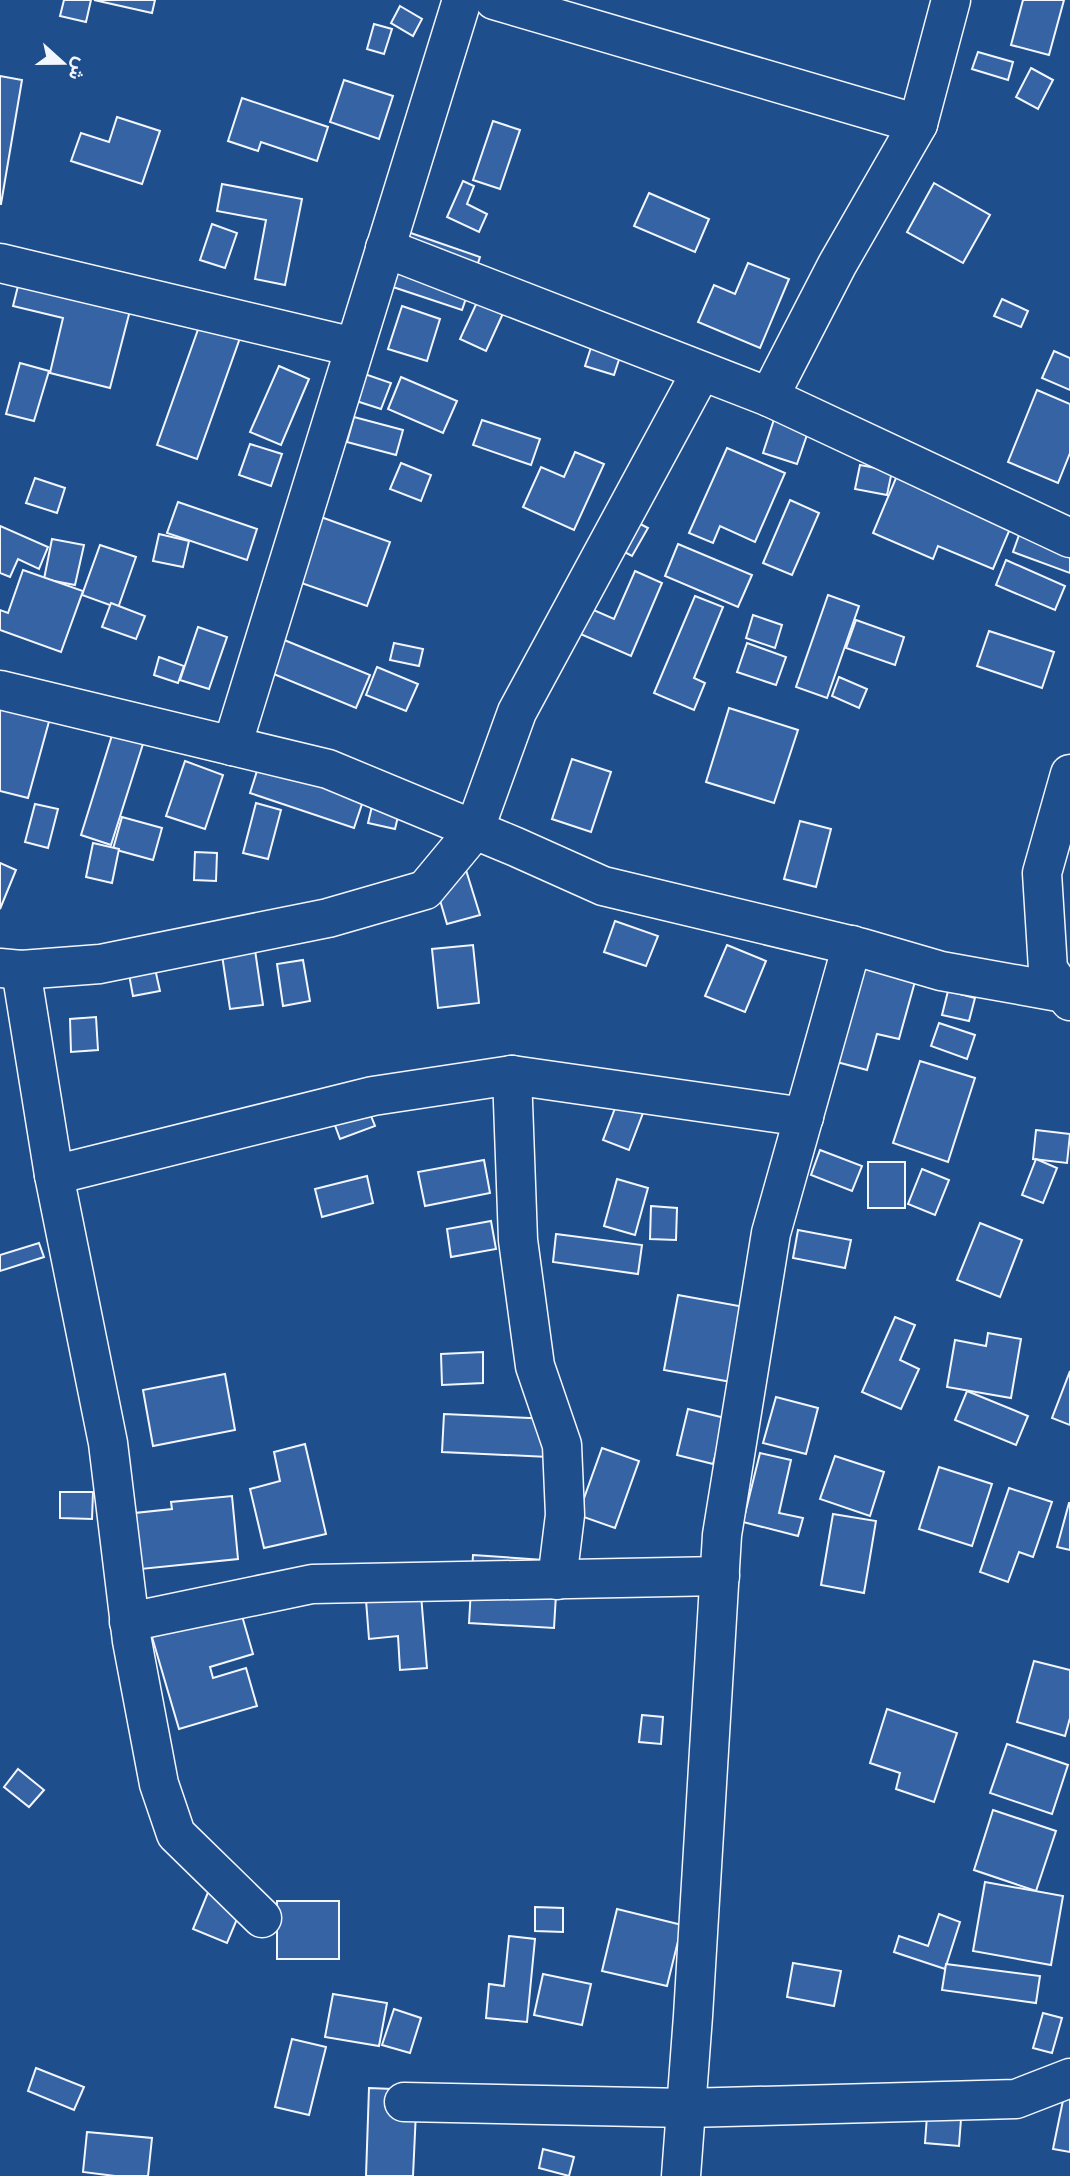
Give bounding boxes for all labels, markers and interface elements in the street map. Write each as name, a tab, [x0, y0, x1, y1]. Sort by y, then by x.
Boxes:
north arrow	[28, 28, 98, 98]
text: ش	[63, 54, 95, 85]

